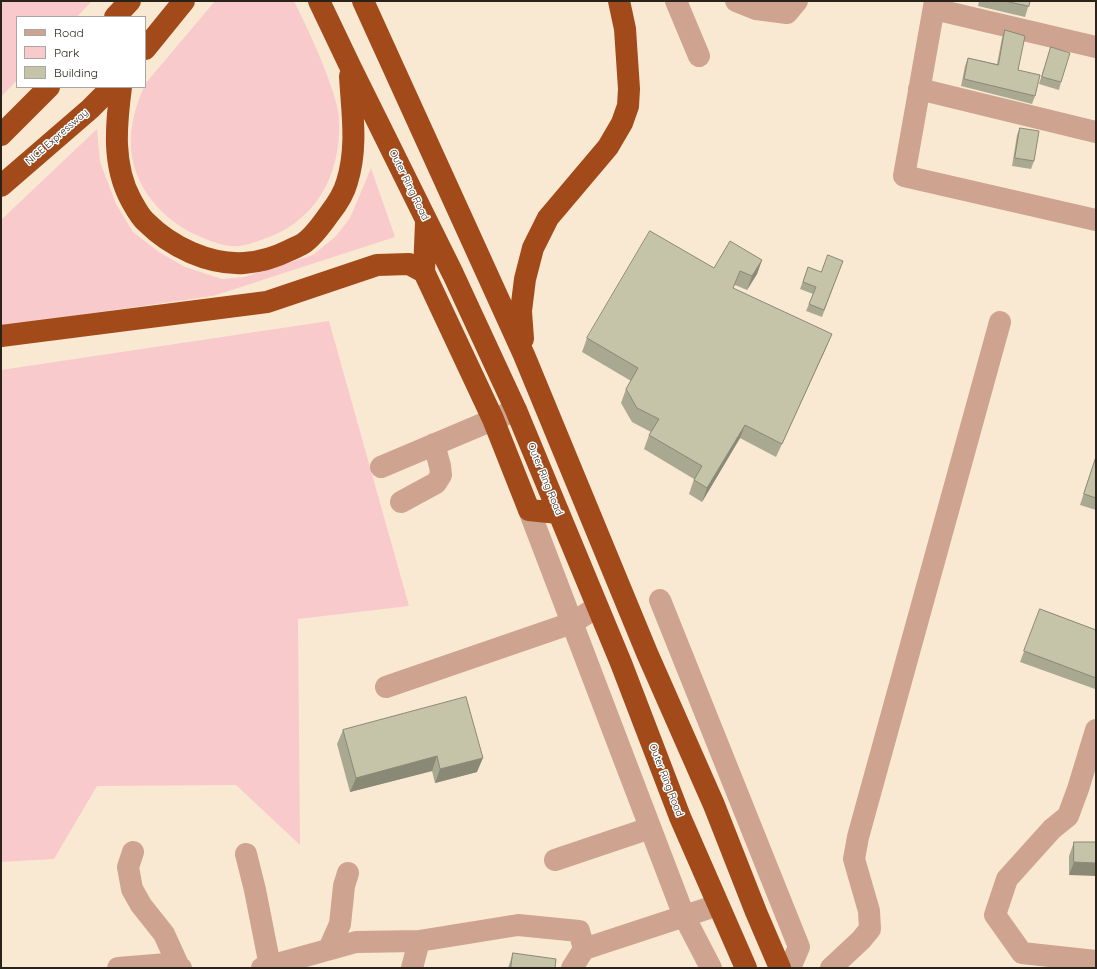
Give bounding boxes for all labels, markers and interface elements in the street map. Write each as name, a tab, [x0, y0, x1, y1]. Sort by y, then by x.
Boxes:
legend	[16, 16, 146, 88]
text: Road	[54, 25, 84, 40]
text: Park	[54, 45, 79, 60]
text: Building	[54, 65, 98, 80]
street label: NICE Expressway	[23, 106, 91, 168]
street label: Outer Ring Road	[387, 148, 431, 222]
street label: Outer Ring Road	[525, 441, 565, 517]
street label: Outer Ring Road	[647, 742, 685, 818]

